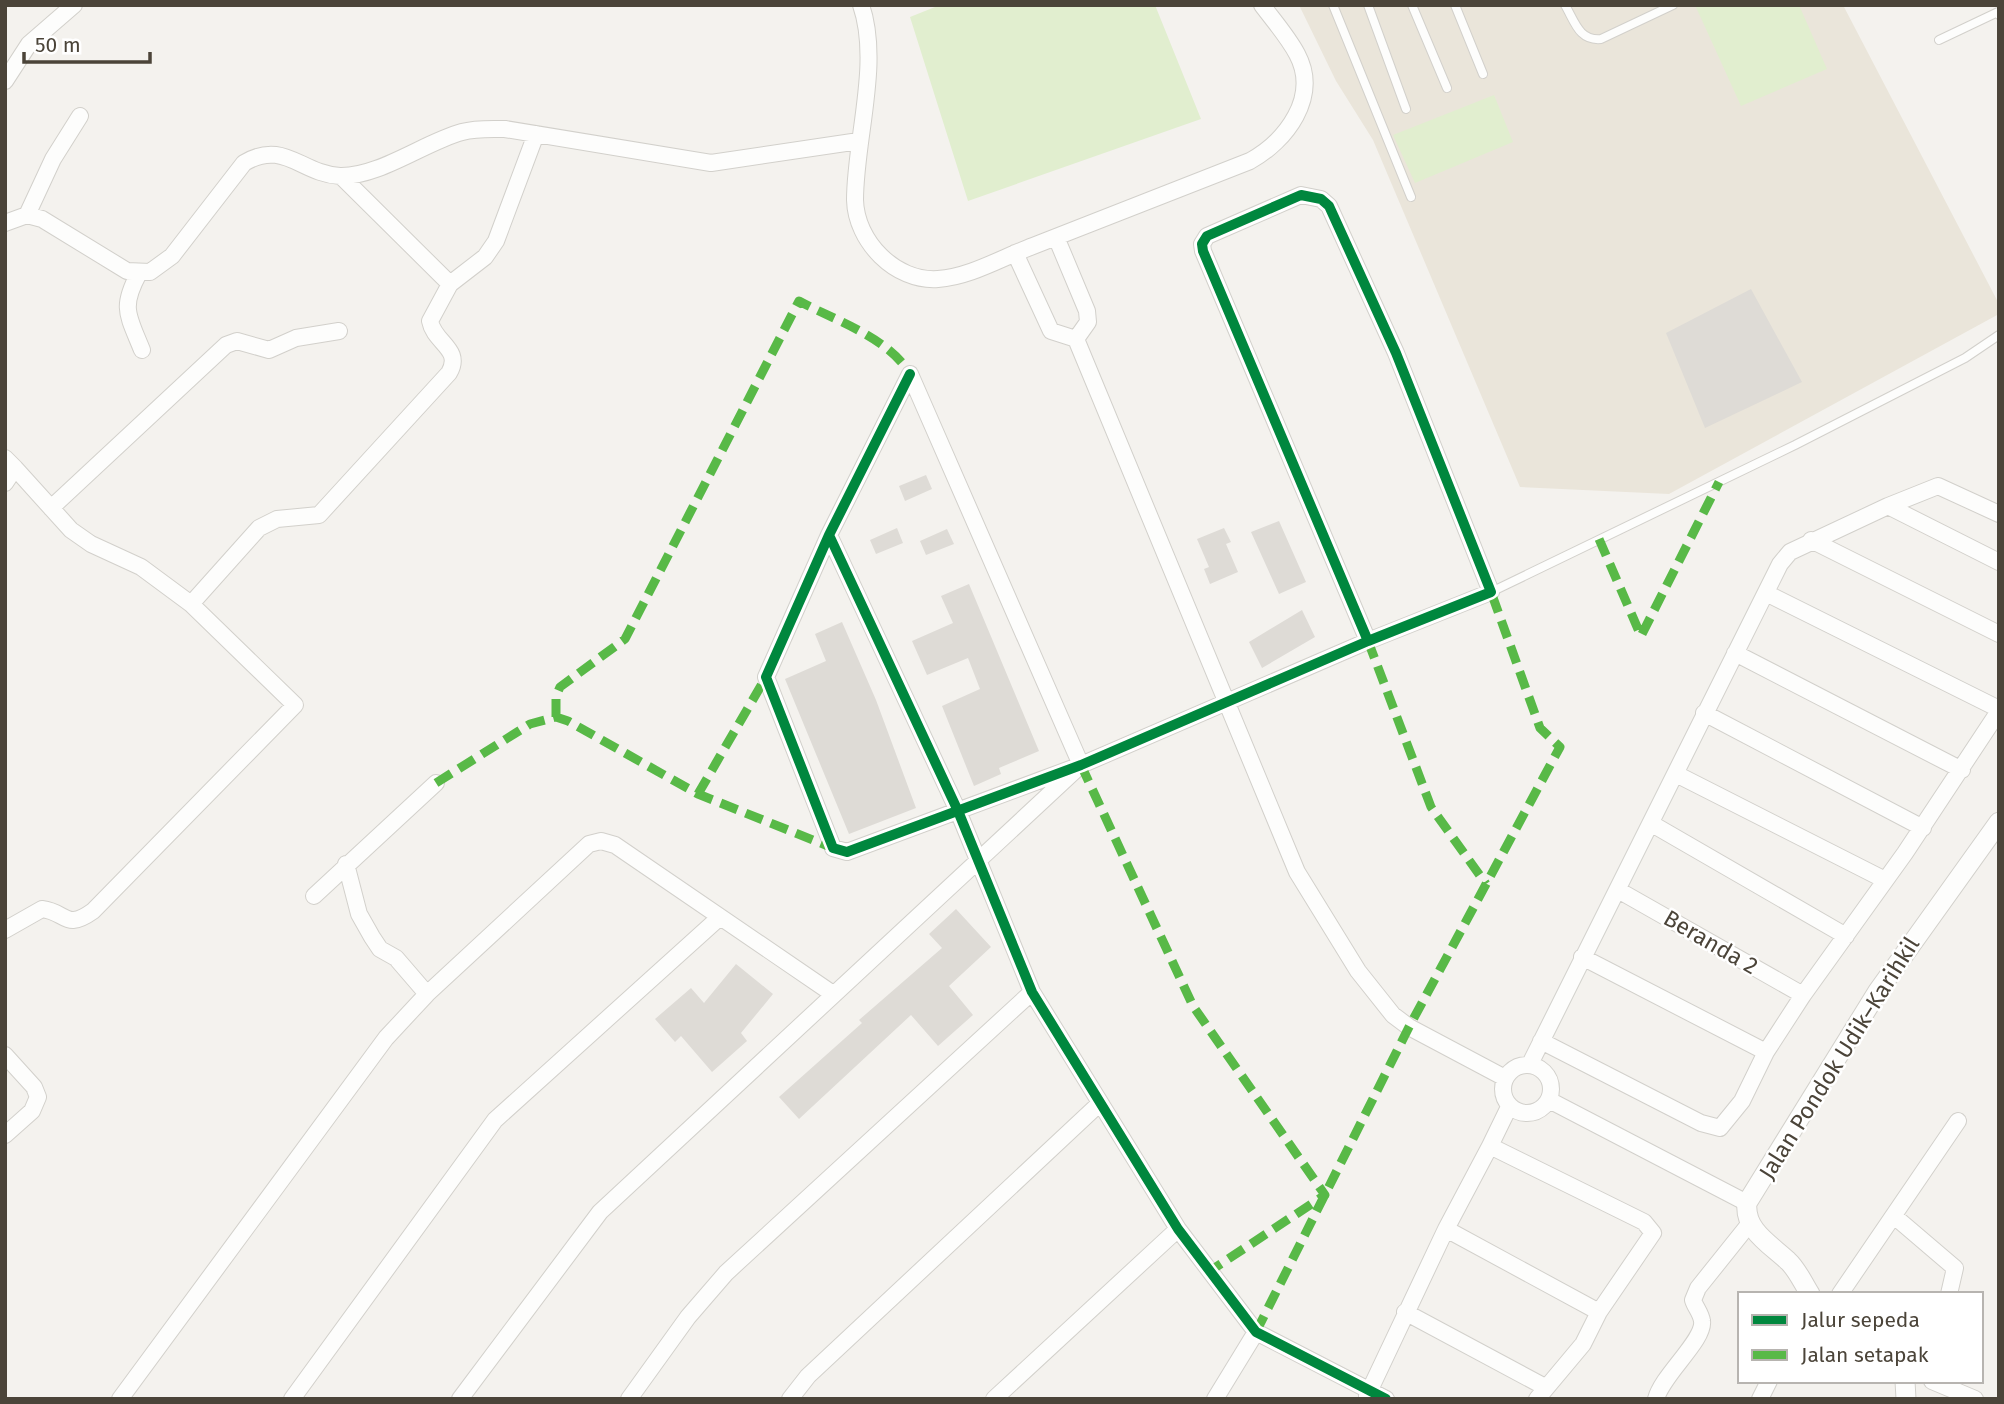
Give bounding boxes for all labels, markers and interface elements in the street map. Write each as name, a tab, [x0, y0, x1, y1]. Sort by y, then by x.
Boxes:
scale bar	[24, 21, 150, 65]
text: 50 m	[35, 32, 81, 58]
street label: Beranda 2	[1659, 904, 1763, 980]
street label: Jalan Pondok Udik–Karihkil	[1753, 931, 1925, 1184]
legend	[1738, 1292, 1983, 1383]
text: Jalur sepeda	[1801, 1307, 1920, 1333]
text: Jalan setapak	[1801, 1342, 1929, 1368]

